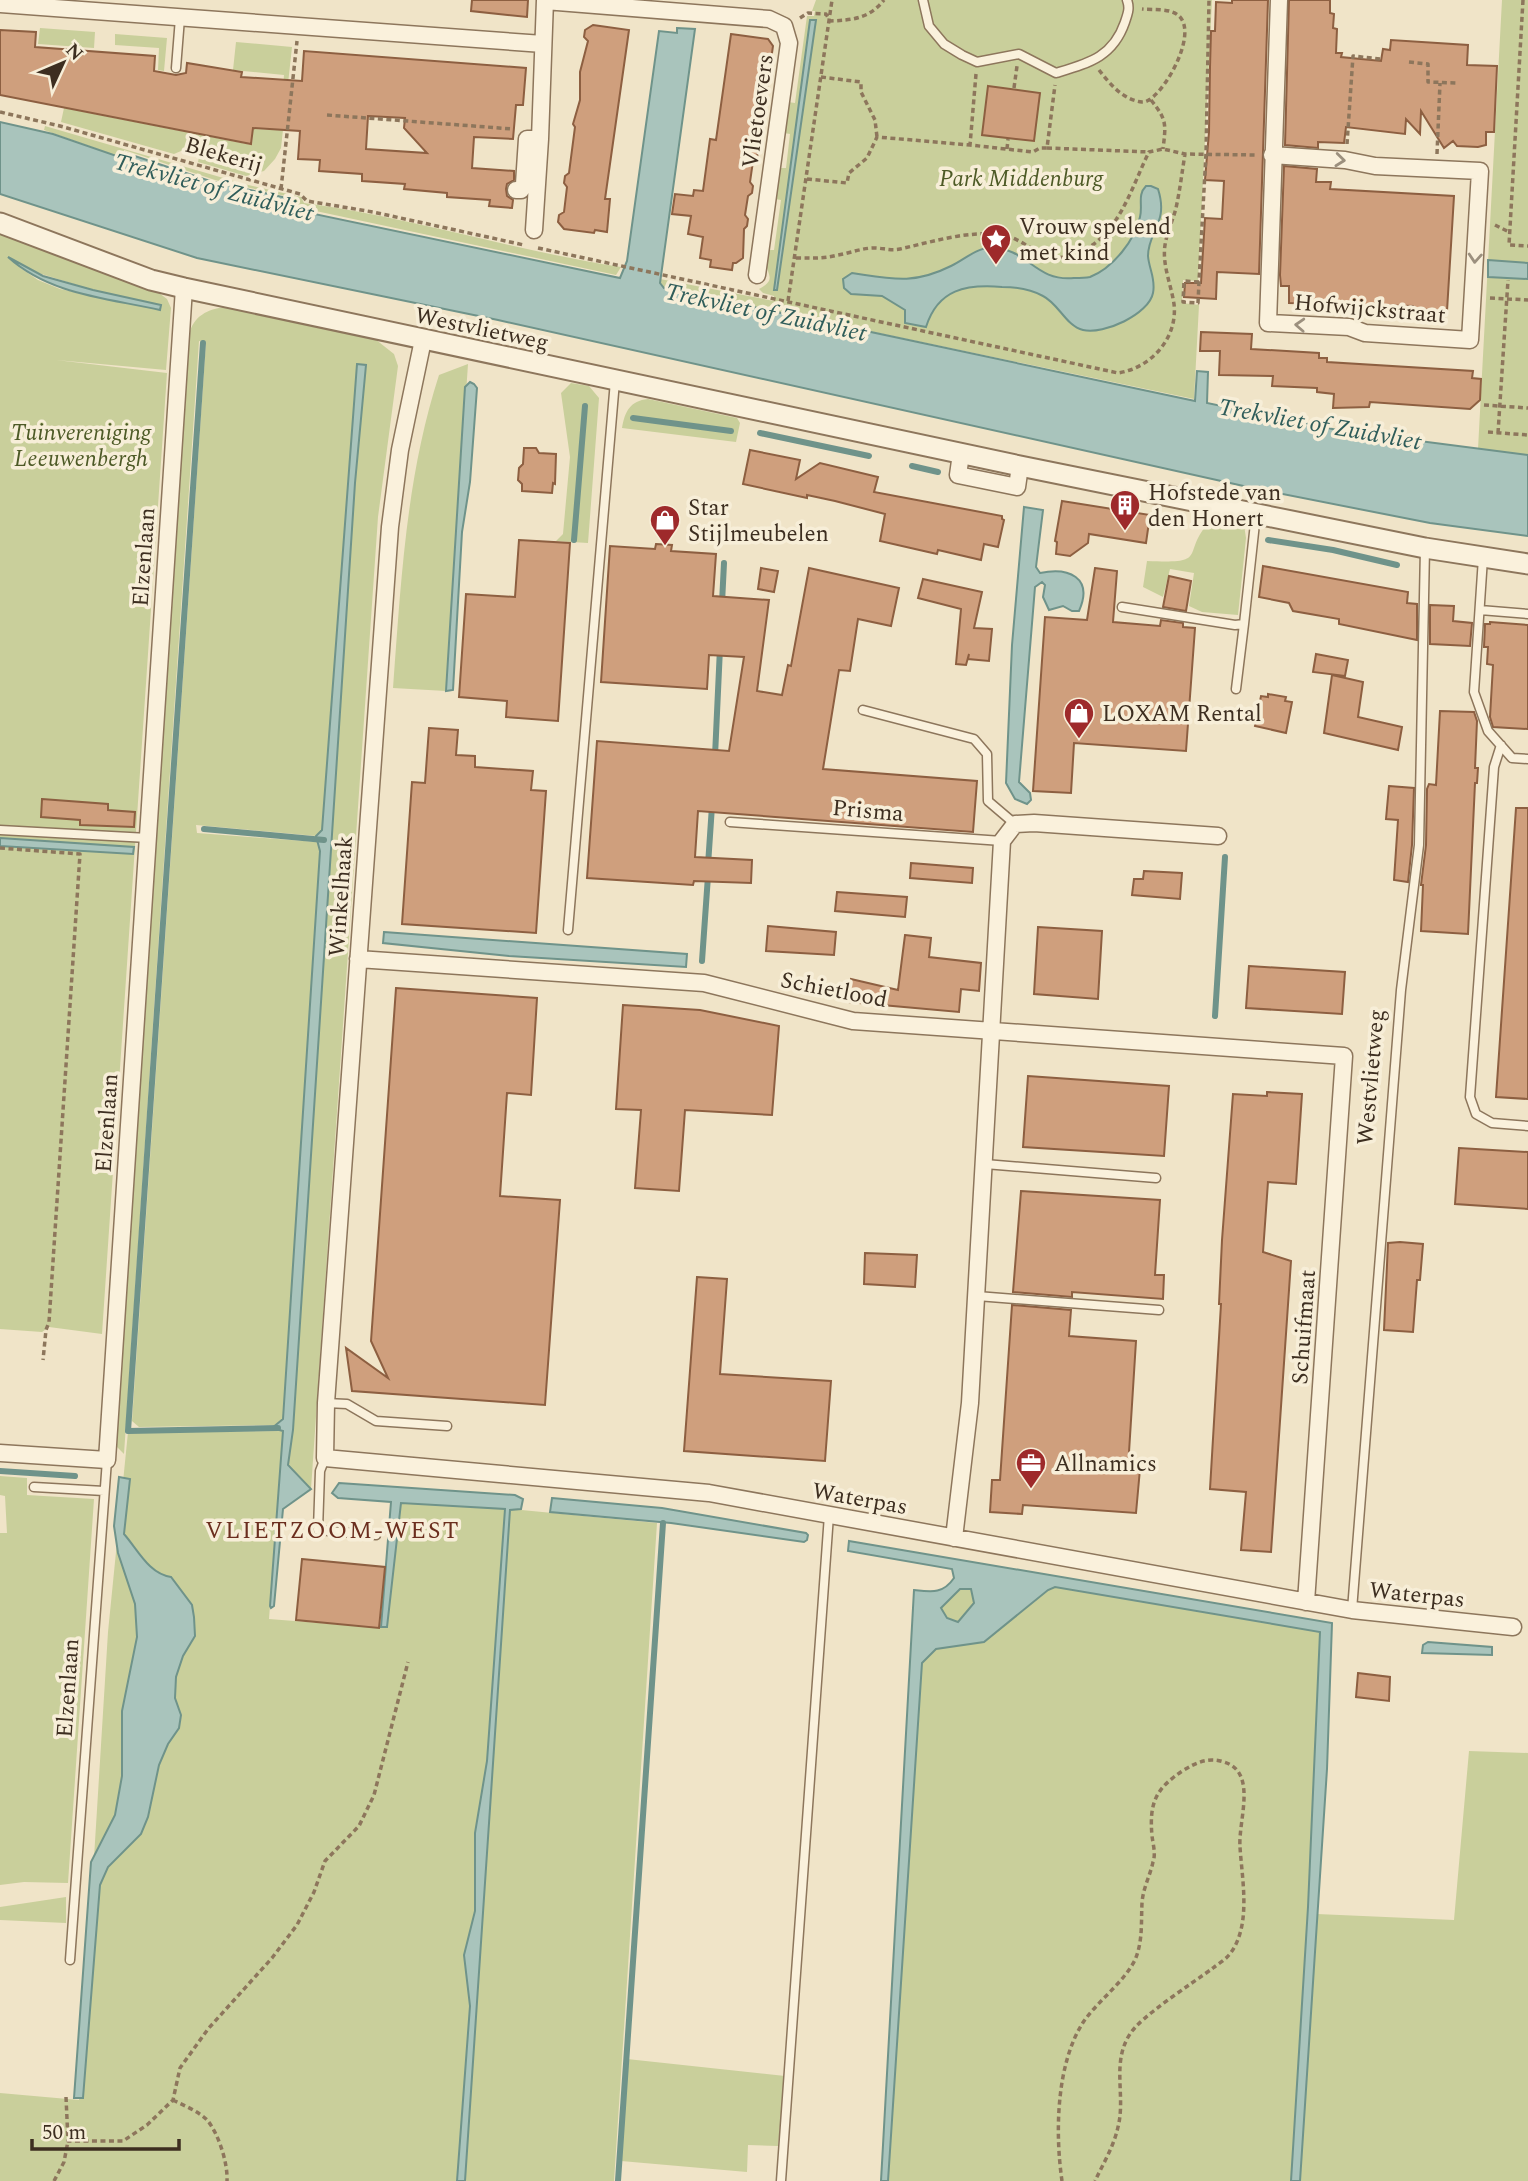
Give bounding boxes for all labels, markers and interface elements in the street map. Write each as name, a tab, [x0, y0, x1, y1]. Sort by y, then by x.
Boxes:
north arrow	[28, 28, 98, 98]
text: N	[58, 37, 90, 68]
street label: Vlietoevers	[733, 52, 784, 171]
street label: Blekerij	[180, 128, 267, 183]
water label: Trekvliet of Zuidvliet	[110, 144, 318, 232]
one-way arrow	[1335, 152, 1346, 167]
park label: Park Middenburg	[939, 162, 1104, 197]
place label: Vrouw spelend met kind	[1019, 210, 1171, 271]
place icon: Vrouw spelend met kind	[979, 222, 1013, 266]
one-way arrow	[1468, 253, 1483, 264]
water label: Trekvliet of Zuidvliet	[662, 274, 870, 352]
street label: Hofwijckstraat	[1293, 285, 1447, 334]
street label: Westvlietweg	[411, 298, 552, 361]
one-way arrow	[1294, 317, 1305, 332]
water label: Trekvliet of Zuidvliet	[1216, 389, 1424, 461]
park label: Tuinvereniging Leeuwenbergh	[11, 416, 152, 477]
place label: Hofstede van den Honert	[1148, 476, 1281, 537]
building icon: Hofstede van den Honert	[1108, 488, 1142, 532]
place label: Star Stijlmeubelen	[688, 491, 829, 552]
shop icon: Star Stijlmeubelen	[648, 503, 682, 547]
street label: Elzenlaan	[124, 506, 165, 608]
shop icon: LOXAM Rental	[1062, 696, 1096, 740]
place label: LOXAM Rental	[1102, 697, 1262, 732]
street label: Prisma	[831, 791, 905, 832]
street label: Winkelhaak	[320, 834, 363, 958]
street label: Schietlood	[777, 963, 890, 1018]
street label: Westvlietweg	[1348, 1008, 1395, 1147]
street label: Elzenlaan	[87, 1072, 128, 1174]
street label: Schuifmaat	[1283, 1268, 1326, 1386]
office icon: Allnamics	[1014, 1446, 1048, 1490]
place label: Allnamics	[1054, 1447, 1157, 1482]
street label: Waterpas	[809, 1474, 910, 1525]
district label: VLIETZOOM-WEST	[205, 1513, 461, 1549]
street label: Waterpas	[1367, 1573, 1466, 1618]
street label: Elzenlaan	[48, 1637, 89, 1739]
scale bar	[32, 2108, 178, 2152]
text: 50 m	[42, 2117, 86, 2149]

